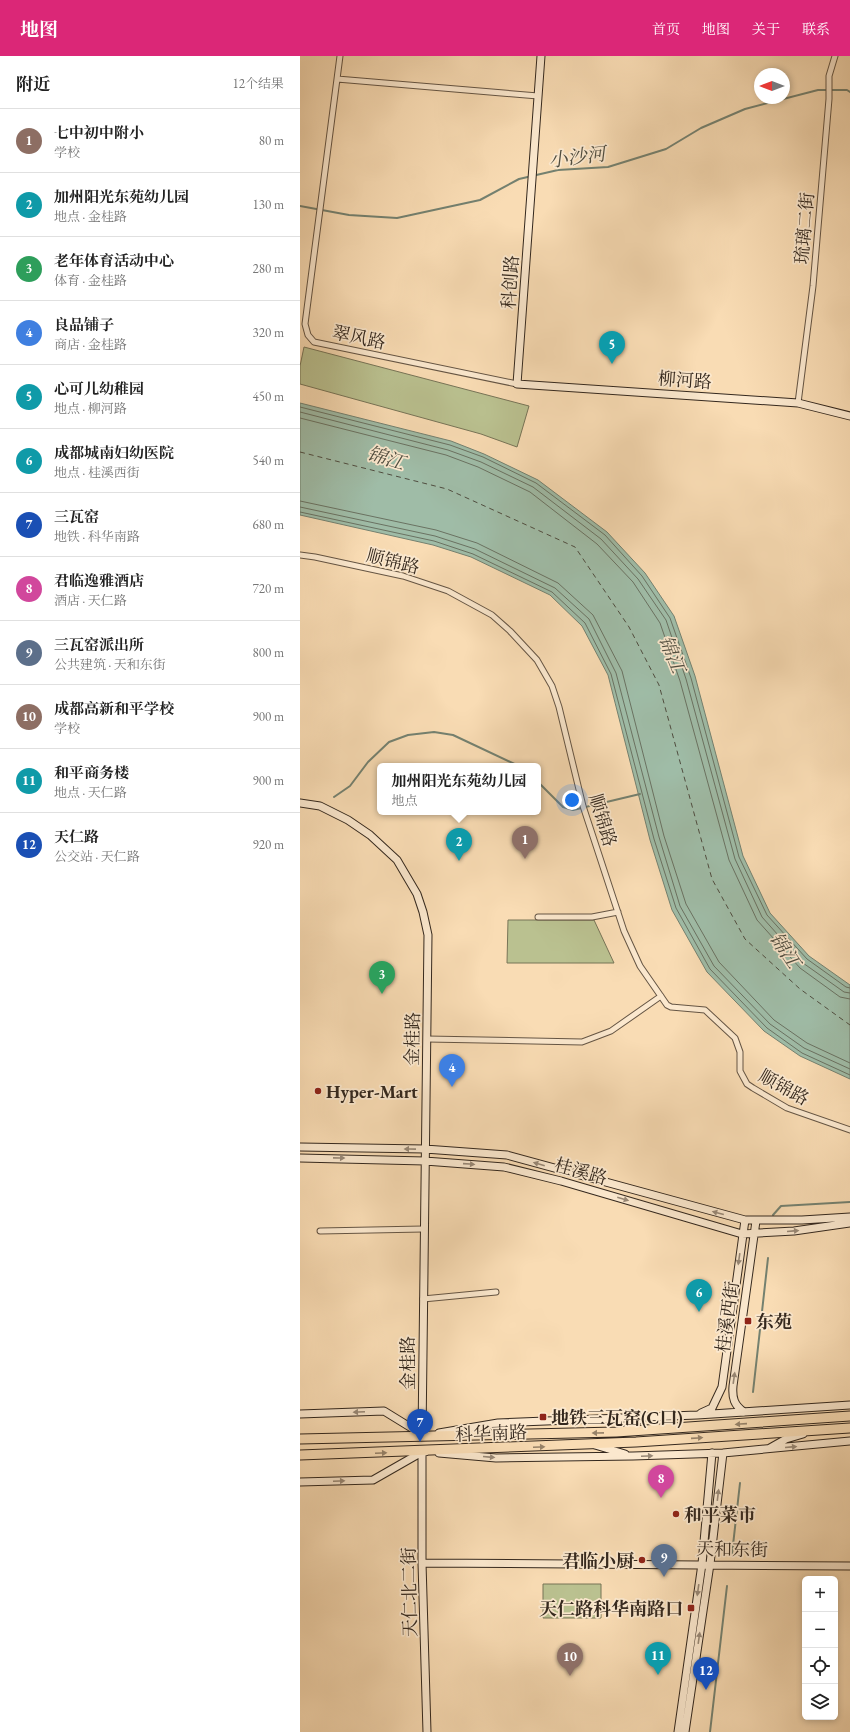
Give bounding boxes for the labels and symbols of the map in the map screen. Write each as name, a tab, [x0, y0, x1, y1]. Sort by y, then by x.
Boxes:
north arrow	[754, 68, 790, 104]
water label: 小沙河	[547, 141, 610, 173]
street label: 琉璃二街	[789, 191, 819, 265]
street label: 科创路	[497, 254, 523, 310]
street label: 翠风路	[330, 320, 388, 354]
pin: 5	[599, 331, 625, 364]
street label: 柳河路	[657, 367, 713, 393]
water label: 锦江	[364, 440, 411, 476]
street label: 顺锦路	[364, 543, 422, 579]
water label: 锦江	[653, 632, 692, 679]
your location	[562, 790, 582, 810]
street label: 顺锦路	[584, 791, 622, 849]
pin: 1	[512, 826, 538, 859]
pin: 2	[446, 828, 472, 861]
water label: 锦江	[764, 927, 808, 975]
pin: 3	[369, 961, 395, 994]
street label: 金桂路	[400, 1012, 424, 1066]
pin: 4	[439, 1054, 465, 1087]
street label: 顺锦路	[755, 1064, 813, 1110]
place label: Hyper-Mart	[326, 1080, 418, 1103]
marker: Hyper-Mart	[313, 1086, 323, 1096]
one-way arrow	[403, 1146, 416, 1152]
street label: 桂溪路	[552, 1153, 610, 1189]
one-way arrow	[333, 1155, 346, 1161]
one-way arrow	[463, 1161, 475, 1168]
one-way arrow	[532, 1161, 544, 1167]
one-way arrow	[616, 1196, 629, 1202]
one-way arrow	[712, 1210, 724, 1216]
one-way arrow	[787, 1227, 799, 1234]
one-way arrow	[736, 1253, 742, 1265]
pin: 6	[686, 1279, 712, 1312]
street label: 桂溪西街	[711, 1280, 743, 1354]
place label: 东苑	[756, 1310, 792, 1333]
marker: 东苑	[743, 1316, 753, 1326]
street label: 金桂路	[396, 1336, 419, 1390]
one-way arrow	[731, 1372, 737, 1384]
place label: 地铁三瓦窑(C口)	[551, 1406, 683, 1429]
one-way arrow	[352, 1409, 365, 1415]
pin: 7	[407, 1409, 433, 1442]
marker: 地铁三瓦窑(C口)	[538, 1412, 548, 1422]
street label: 科华南路	[455, 1420, 527, 1446]
one-way arrow	[735, 1420, 747, 1427]
one-way arrow	[592, 1429, 604, 1436]
one-way arrow	[691, 1435, 703, 1442]
one-way arrow	[533, 1443, 545, 1450]
one-way arrow	[785, 1444, 797, 1451]
one-way arrow	[375, 1450, 388, 1456]
one-way arrow	[641, 1453, 654, 1459]
one-way arrow	[483, 1454, 495, 1461]
pin: 8	[648, 1465, 674, 1498]
one-way arrow	[333, 1478, 346, 1484]
one-way arrow	[714, 1489, 721, 1501]
place label: 和平菜市	[684, 1503, 756, 1526]
marker: 和平菜市	[671, 1509, 681, 1519]
street label: 天和东街	[696, 1537, 768, 1561]
pin: 9	[651, 1544, 677, 1577]
street label: 天仁北二街	[397, 1547, 421, 1637]
place label: 君临小厨	[562, 1549, 635, 1572]
marker: 君临小厨	[637, 1555, 647, 1565]
one-way arrow	[695, 1584, 701, 1596]
place label: 天仁路科华南路口	[539, 1597, 683, 1620]
marker: 天仁路科华南路口	[686, 1603, 696, 1613]
one-way arrow	[696, 1632, 702, 1644]
pin: 11	[645, 1642, 671, 1675]
pin: 10	[557, 1643, 583, 1676]
pin: 12	[693, 1657, 719, 1690]

